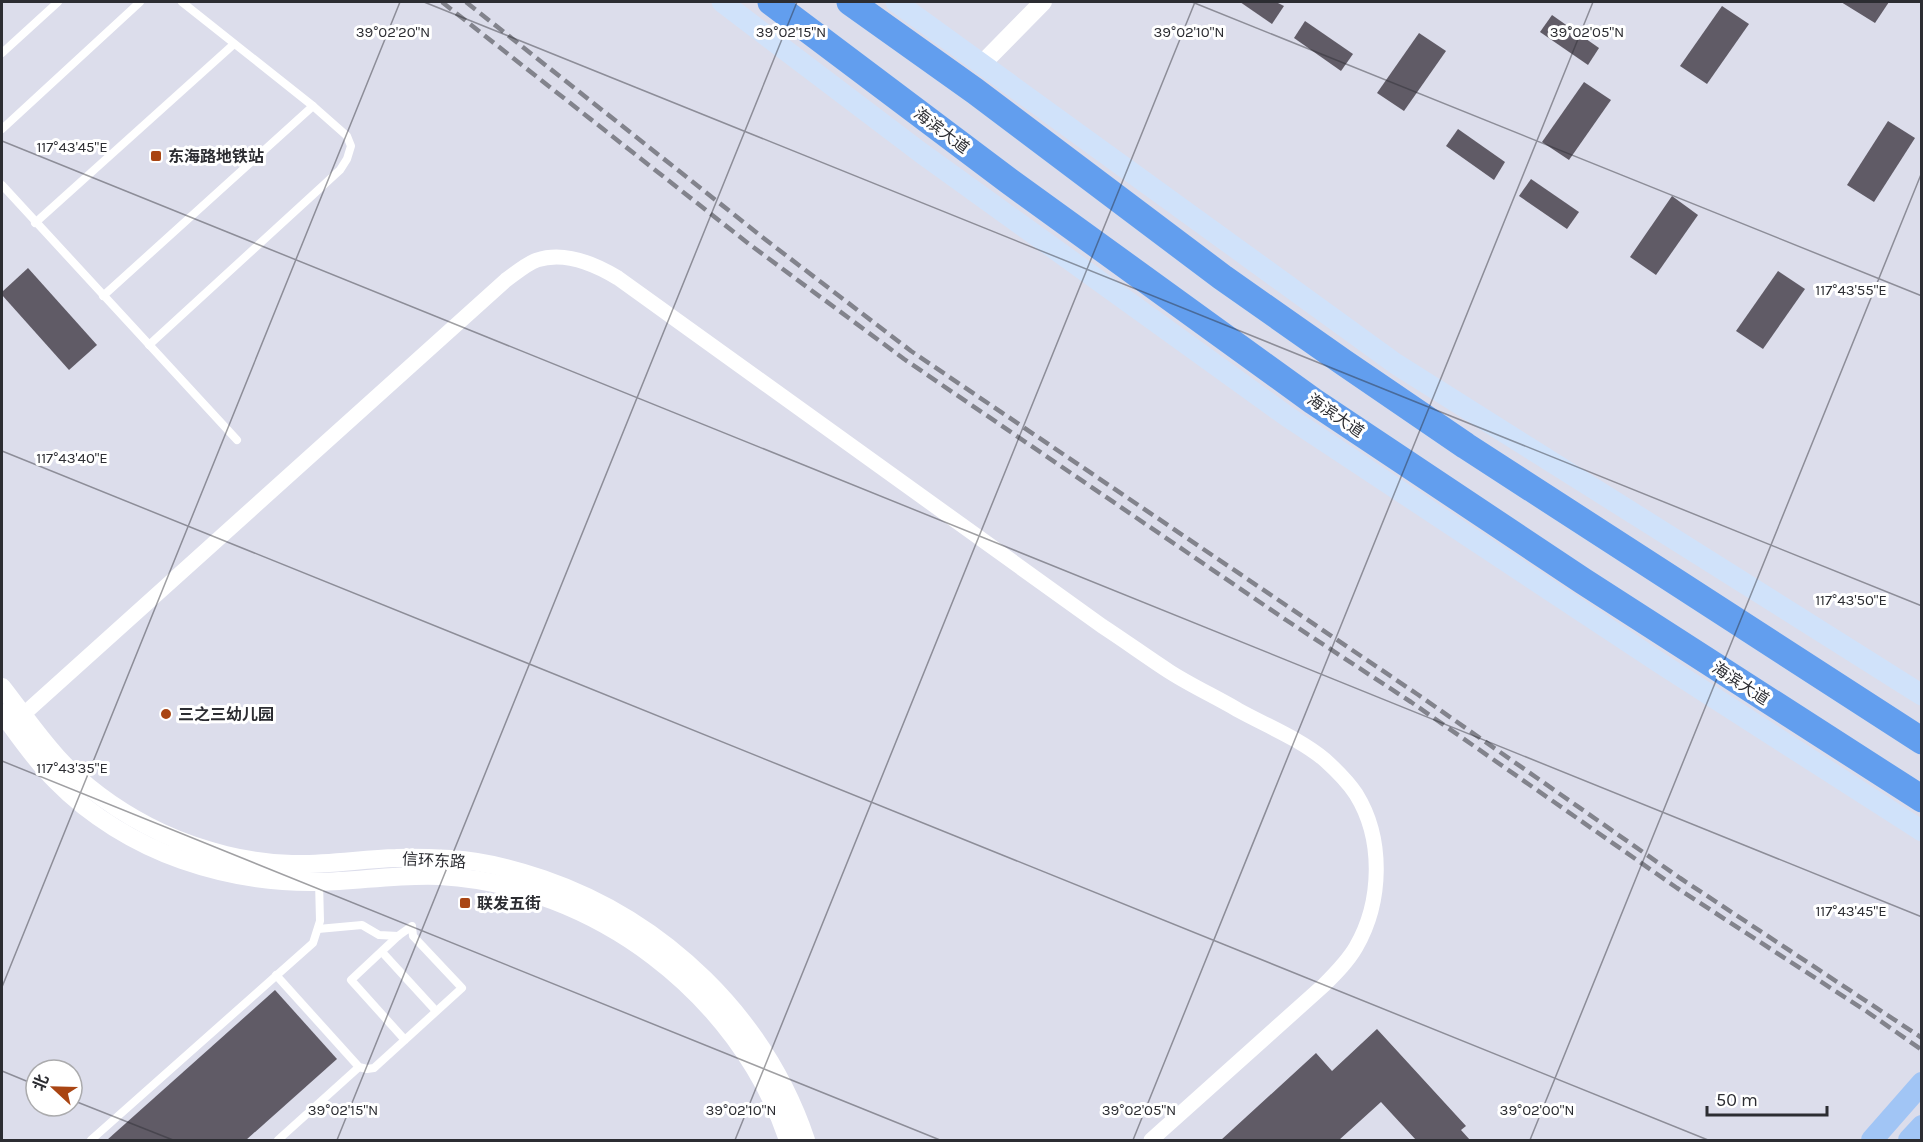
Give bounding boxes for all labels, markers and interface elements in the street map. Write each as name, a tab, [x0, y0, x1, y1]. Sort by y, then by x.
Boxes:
text: 39°02'20"N	[356, 23, 430, 41]
text: 39°02'15"N	[756, 23, 826, 41]
text: 39°02'10"N	[1154, 23, 1224, 41]
text: 39°02'05"N	[1550, 23, 1624, 41]
street label: 海滨大道	[910, 104, 973, 157]
text: 117°43'45"E	[36, 138, 108, 156]
place label: 东海路地铁站	[168, 147, 264, 166]
marker: 东海路地铁站	[149, 149, 163, 163]
text: 117°43'55"E	[1815, 281, 1887, 299]
street label: 海滨大道	[1304, 390, 1368, 441]
text: 117°43'40"E	[36, 449, 108, 467]
text: 117°43'50"E	[1815, 591, 1887, 609]
street label: 海滨大道	[1709, 658, 1773, 709]
place label: 三之三幼儿园	[178, 705, 274, 724]
marker: 三之三幼儿园	[159, 707, 173, 721]
text: 117°43'35"E	[36, 759, 108, 777]
street label: 信环东路	[402, 849, 466, 872]
place label: 联发五街	[477, 894, 541, 913]
marker: 联发五街	[458, 896, 472, 910]
text: 117°43'45"E	[1815, 902, 1887, 920]
north arrow	[24, 1058, 84, 1118]
text: 北	[29, 1072, 52, 1094]
scale bar	[1707, 1079, 1827, 1117]
text: 50 m	[1716, 1089, 1758, 1111]
text: 39°02'15"N	[308, 1101, 378, 1119]
text: 39°02'10"N	[706, 1101, 776, 1119]
text: 39°02'05"N	[1102, 1101, 1176, 1119]
text: 39°02'00"N	[1500, 1101, 1574, 1119]

